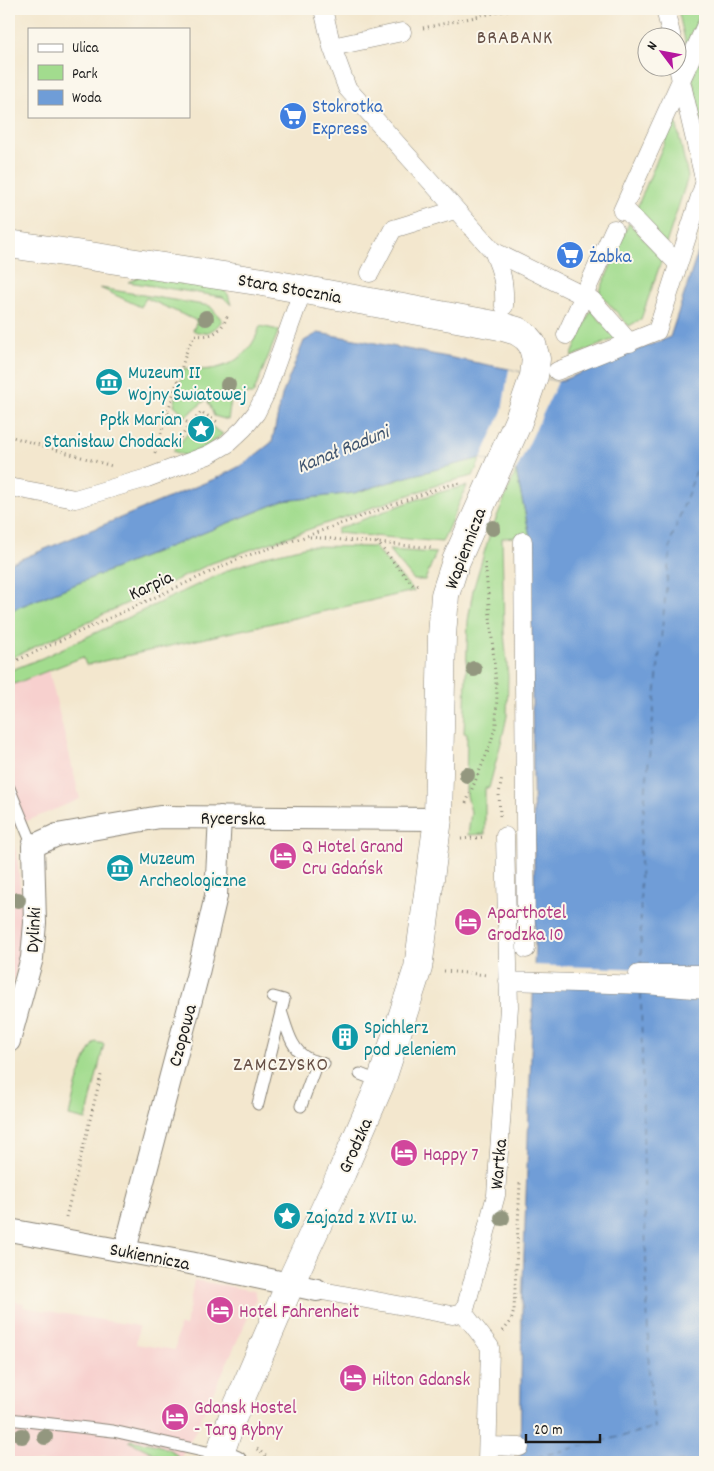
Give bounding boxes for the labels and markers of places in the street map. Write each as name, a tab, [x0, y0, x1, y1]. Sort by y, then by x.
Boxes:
place label: Stokrotka Express	[312, 95, 384, 144]
supermarket icon: Stokrotka Express	[278, 101, 308, 131]
supermarket icon: Żabka	[555, 240, 585, 270]
place label: Żabka	[589, 245, 632, 272]
place label: Muzeum II Wojny Światowej	[128, 361, 247, 410]
museum icon: Muzeum II Wojny Światowej	[94, 367, 124, 397]
place label: Ppłk Marian Stanisław Chodacki	[44, 408, 183, 457]
place icon: Ppłk Marian Stanisław Chodacki	[186, 414, 216, 444]
place label: Q Hotel Grand Cru Gdańsk	[302, 835, 403, 884]
hotel icon: Q Hotel Grand Cru Gdańsk	[268, 841, 298, 871]
place label: Muzeum Archeologiczne	[139, 847, 246, 896]
museum icon: Muzeum Archeologiczne	[105, 853, 135, 883]
place label: Aparthotel Grodzka 10	[487, 901, 567, 950]
hotel icon: Aparthotel Grodzka 10	[453, 907, 483, 937]
place label: Spichlerz pod Jeleniem	[364, 1016, 456, 1065]
building icon: Spichlerz pod Jeleniem	[330, 1022, 360, 1052]
hotel icon: Happy 7	[389, 1138, 419, 1168]
place label: Happy 7	[423, 1143, 478, 1170]
place icon: Zajazd z XVII w.	[272, 1201, 302, 1231]
place label: Zajazd z XVII w.	[306, 1206, 417, 1233]
hotel icon: Hotel Fahrenheit	[205, 1295, 235, 1325]
place label: Hotel Fahrenheit	[239, 1300, 359, 1327]
hotel icon: Hilton Gdansk	[338, 1363, 368, 1393]
place label: Hilton Gdansk	[372, 1368, 471, 1395]
place label: Gdansk Hostel - Targ Rybny	[194, 1396, 297, 1445]
hotel icon: Gdansk Hostel - Targ Rybny	[160, 1402, 190, 1432]

